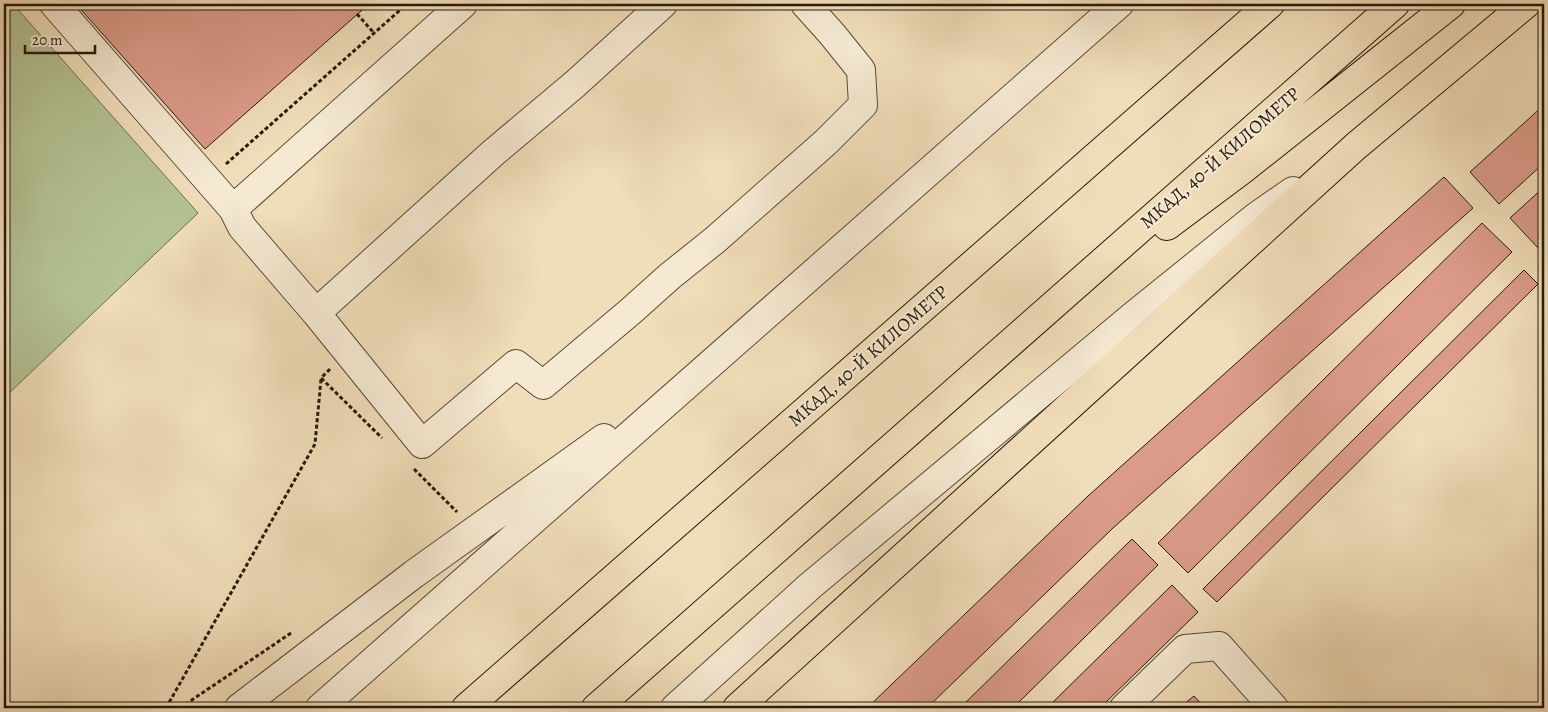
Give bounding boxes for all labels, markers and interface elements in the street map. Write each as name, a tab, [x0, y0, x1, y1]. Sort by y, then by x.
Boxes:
scale bar	[25, 22, 95, 54]
text: 20 m	[32, 30, 63, 50]
street label: МКАД, 40-Й КИЛОМЕТР	[1134, 81, 1306, 235]
street label: МКАД, 40-Й КИЛОМЕТР	[782, 279, 954, 433]

